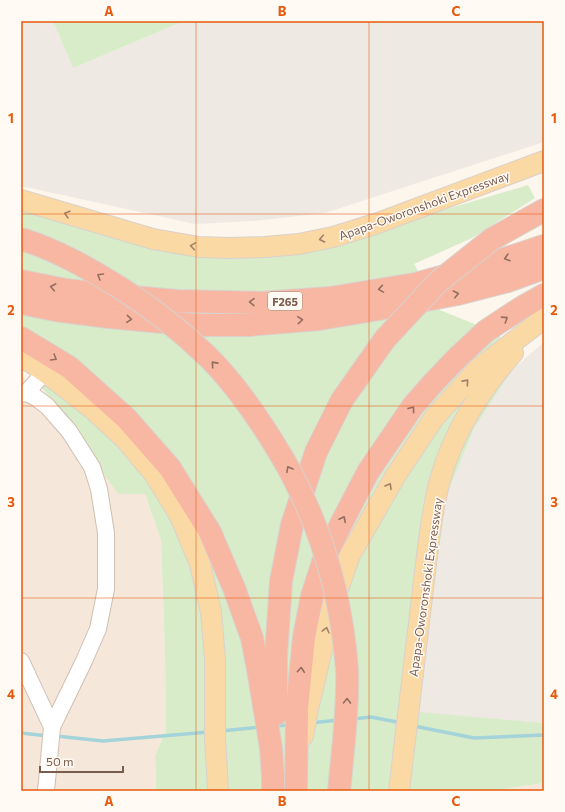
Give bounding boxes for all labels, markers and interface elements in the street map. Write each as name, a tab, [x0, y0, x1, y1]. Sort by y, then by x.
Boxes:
text: A	[104, 3, 114, 19]
text: B	[278, 3, 287, 19]
text: C	[452, 3, 461, 19]
text: 1	[8, 110, 14, 126]
text: 1	[551, 110, 557, 126]
street label: Apapa-Oworonshoki Expressway	[337, 168, 511, 242]
one-way arrow	[64, 210, 71, 218]
one-way arrow	[319, 235, 326, 243]
one-way arrow	[190, 242, 196, 250]
one-way arrow	[504, 253, 511, 262]
one-way arrow	[97, 273, 104, 280]
one-way arrow	[49, 284, 56, 292]
one-way arrow	[378, 284, 384, 293]
one-way arrow	[453, 291, 459, 299]
road number: F265	[268, 292, 302, 310]
one-way arrow	[249, 298, 255, 307]
text: 2	[7, 302, 15, 318]
text: 2	[550, 302, 558, 318]
one-way arrow	[126, 314, 132, 323]
one-way arrow	[297, 316, 303, 325]
one-way arrow	[501, 316, 508, 324]
one-way arrow	[50, 354, 57, 361]
one-way arrow	[211, 361, 218, 369]
one-way arrow	[462, 379, 469, 387]
one-way arrow	[407, 406, 414, 413]
one-way arrow	[286, 466, 294, 473]
one-way arrow	[385, 483, 392, 491]
text: 3	[7, 494, 15, 510]
text: 3	[550, 494, 558, 510]
street label: Apapa-Oworonshoki Expressway	[405, 497, 445, 677]
one-way arrow	[339, 516, 346, 523]
one-way arrow	[321, 627, 330, 634]
one-way arrow	[296, 667, 305, 673]
text: 4	[7, 686, 15, 702]
text: 4	[550, 686, 558, 702]
one-way arrow	[343, 698, 351, 704]
scale bar	[40, 748, 123, 774]
text: 50 m	[46, 754, 74, 768]
text: A	[104, 793, 114, 809]
text: B	[278, 793, 287, 809]
text: C	[452, 793, 461, 809]

